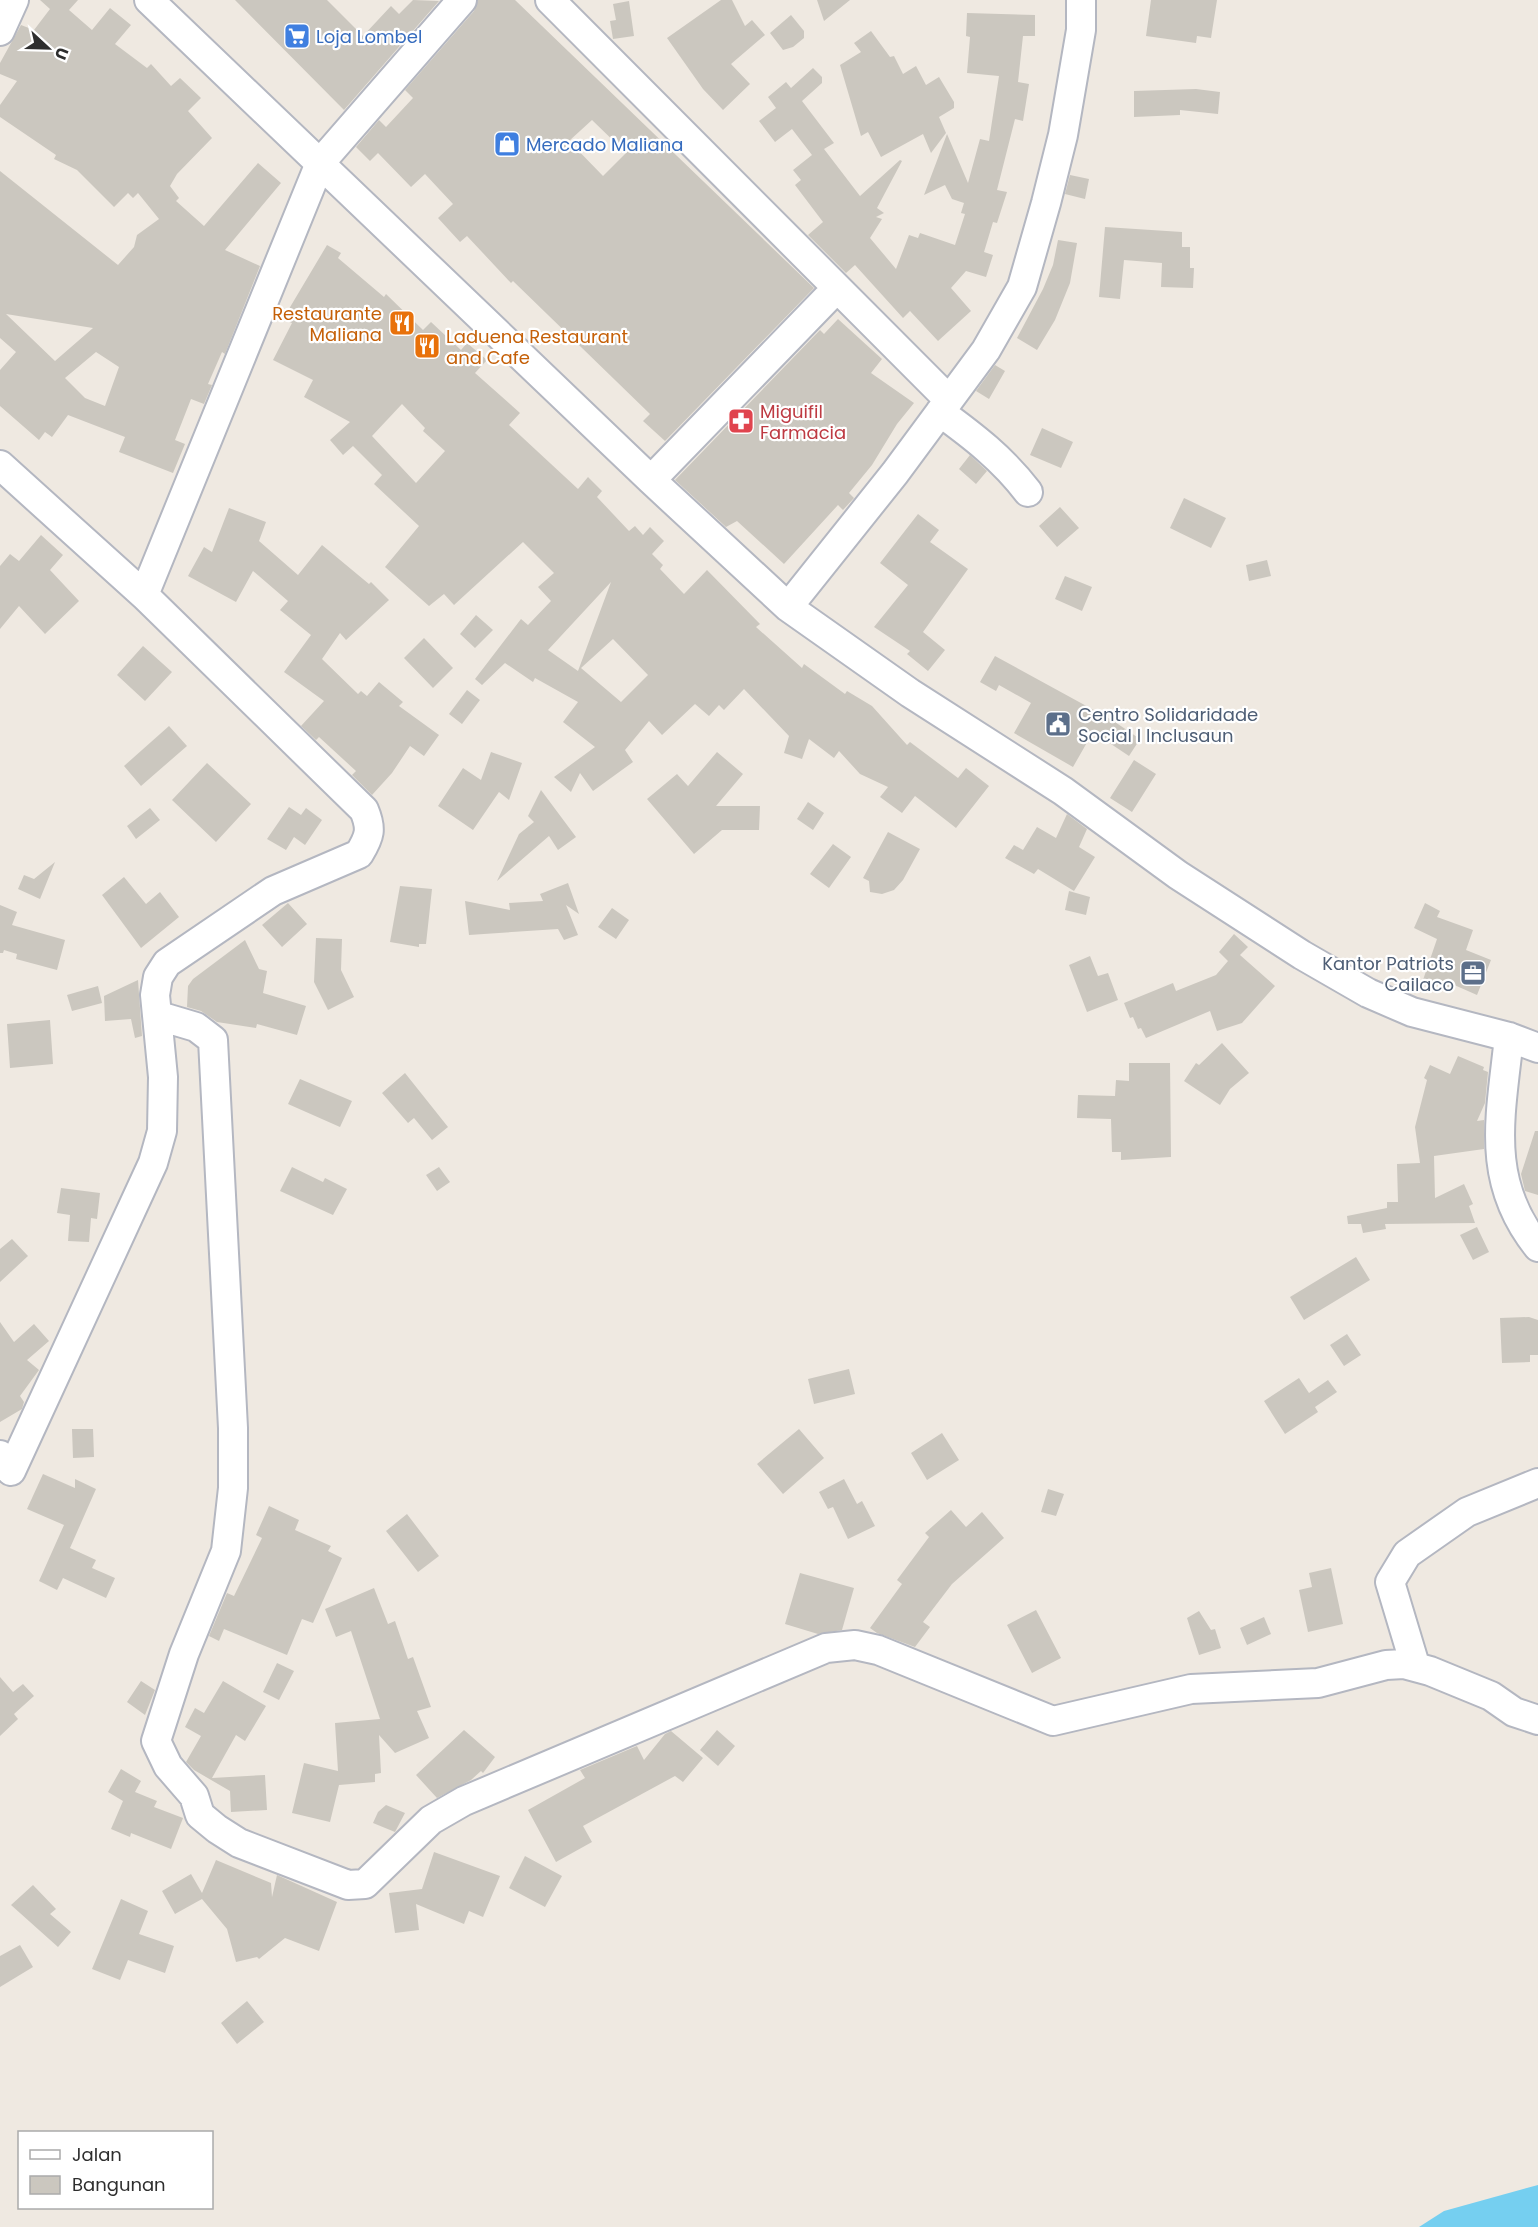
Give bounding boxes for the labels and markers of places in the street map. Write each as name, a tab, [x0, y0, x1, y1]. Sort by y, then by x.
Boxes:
supermarket icon: Loja Lombel	[282, 21, 312, 51]
place label: Loja Lombel	[316, 24, 422, 49]
shop icon: Mercado Maliana	[492, 129, 522, 159]
place label: Mercado Maliana	[526, 132, 683, 157]
place label: Restaurante Maliana	[272, 301, 382, 347]
restaurant icon: Restaurante Maliana	[387, 308, 417, 338]
place label: Laduena Restaurant and Cafe	[446, 324, 628, 370]
restaurant icon: Laduena Restaurant and Cafe	[412, 331, 442, 361]
place label: Miguifil Farmacia	[760, 399, 846, 445]
pharmacy icon: Miguifil Farmacia	[726, 406, 756, 436]
place label: Centro Solidaridade Social I Inclusaun	[1078, 702, 1258, 748]
public building icon: Centro Solidaridade Social I Inclusaun	[1043, 709, 1073, 739]
place label: Kantor Patriots Cailaco	[1322, 951, 1454, 997]
office icon: Kantor Patriots Cailaco	[1458, 958, 1488, 988]

